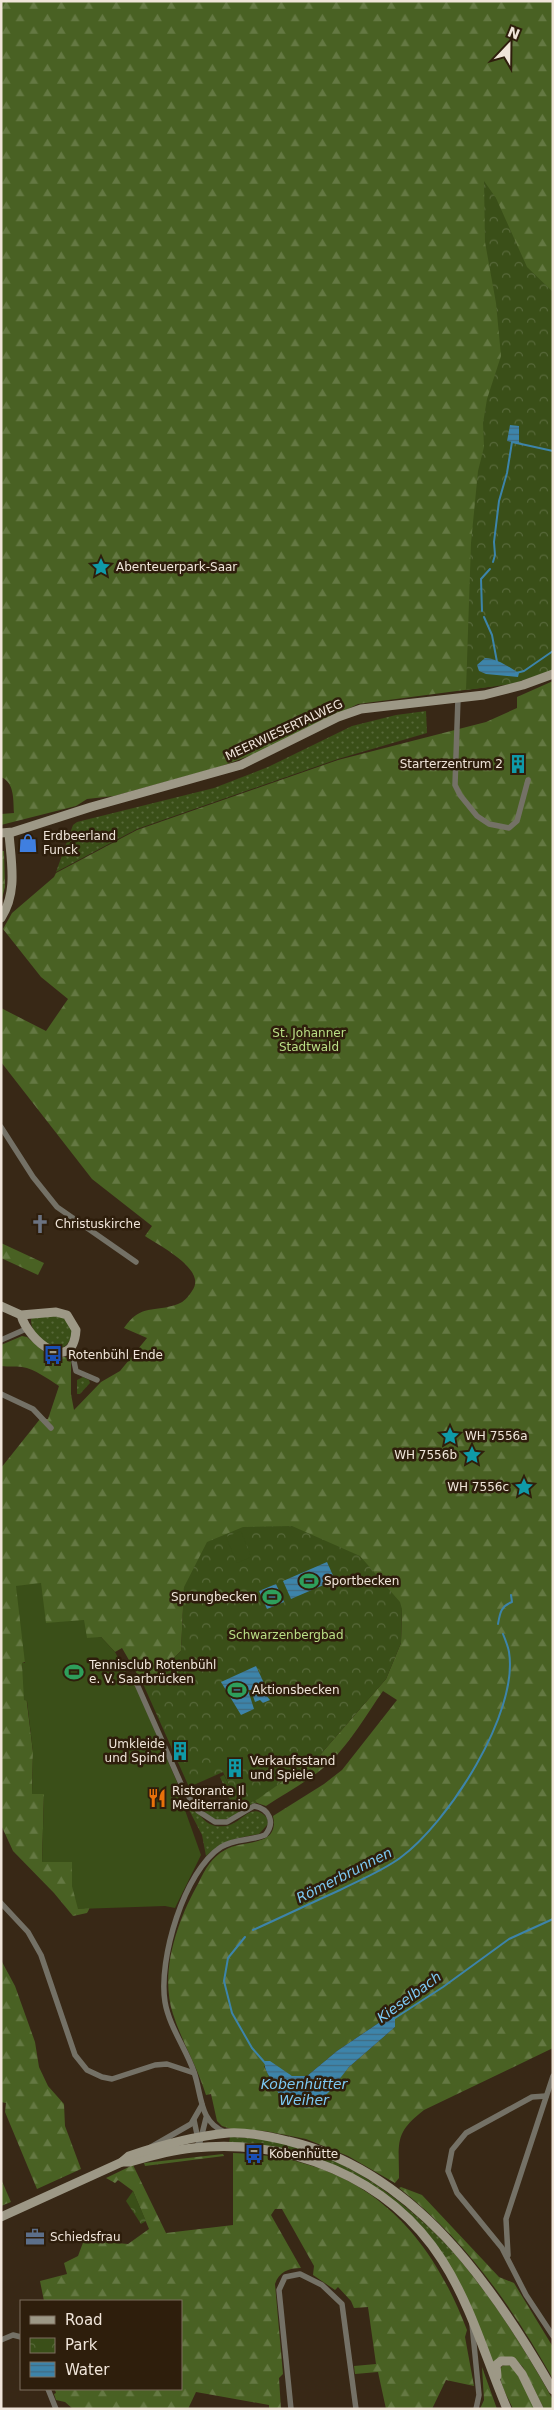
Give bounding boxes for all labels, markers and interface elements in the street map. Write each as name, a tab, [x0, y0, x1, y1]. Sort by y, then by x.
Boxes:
north arrow	[484, 20, 534, 70]
text: N	[505, 23, 522, 43]
place icon: Abenteuerpark-Saar	[90, 556, 112, 578]
place label: Abenteuerpark-Saar	[116, 560, 237, 574]
street label: MEERWIESERTALWEG	[223, 697, 345, 763]
building icon: Starterzentrum 2	[507, 753, 529, 775]
place label: Starterzentrum 2	[400, 757, 503, 771]
place label: Erdbeerland Funck	[43, 829, 116, 857]
shop icon: Erdbeerland Funck	[17, 832, 39, 854]
park label: St. Johanner Stadtwald	[272, 1026, 346, 1054]
church icon: Christuskirche	[29, 1213, 51, 1235]
place label: Christuskirche	[55, 1217, 141, 1231]
bus stop icon: Rotenbühl Ende	[42, 1344, 64, 1366]
place label: Rotenbühl Ende	[68, 1348, 163, 1362]
place icon: WH 7556a	[439, 1425, 461, 1447]
place label: WH 7556a	[465, 1429, 528, 1443]
place icon: WH 7556b	[461, 1444, 483, 1466]
place label: WH 7556b	[394, 1448, 457, 1462]
place icon: WH 7556c	[513, 1476, 535, 1498]
place label: WH 7556c	[447, 1480, 509, 1494]
sports icon: Sportbecken	[298, 1570, 320, 1592]
place label: Sportbecken	[324, 1574, 399, 1588]
sports icon: Sprungbecken	[261, 1586, 283, 1608]
place label: Sprungbecken	[171, 1590, 257, 1604]
park label: Schwarzenbergbad	[228, 1628, 344, 1642]
place label: Tennisclub Rotenbühl e. V. Saarbrücken	[88, 1658, 216, 1686]
sports icon: Tennisclub Rotenbühl e. V. Saarbrücken	[63, 1661, 85, 1683]
sports icon: Aktionsbecken	[226, 1679, 248, 1701]
place label: Aktionsbecken	[252, 1683, 340, 1697]
place label: Umkleide und Spind	[105, 1737, 165, 1765]
building icon: Umkleide und Spind	[169, 1740, 191, 1762]
place label: Verkaufsstand und Spiele	[250, 1754, 335, 1782]
building icon: Verkaufsstand und Spiele	[224, 1757, 246, 1779]
place label: Ristorante Il Mediterranio	[172, 1784, 248, 1812]
restaurant icon: Ristorante Il Mediterranio	[146, 1787, 168, 1809]
water label: Römerbrunnen	[294, 1844, 394, 1906]
water label: Kieselbach	[374, 1968, 444, 2026]
water label: Kobenhütter Weiher	[261, 2076, 349, 2108]
bus stop icon: Kobenhütte	[243, 2143, 265, 2165]
place label: Kobenhütte	[269, 2147, 338, 2161]
office icon: Schiedsfrau	[24, 2226, 46, 2248]
place label: Schiedsfrau	[50, 2230, 121, 2244]
legend	[20, 2300, 182, 2390]
text: Road	[65, 2311, 103, 2329]
text: Park	[65, 2336, 98, 2354]
text: Water	[65, 2361, 110, 2379]

